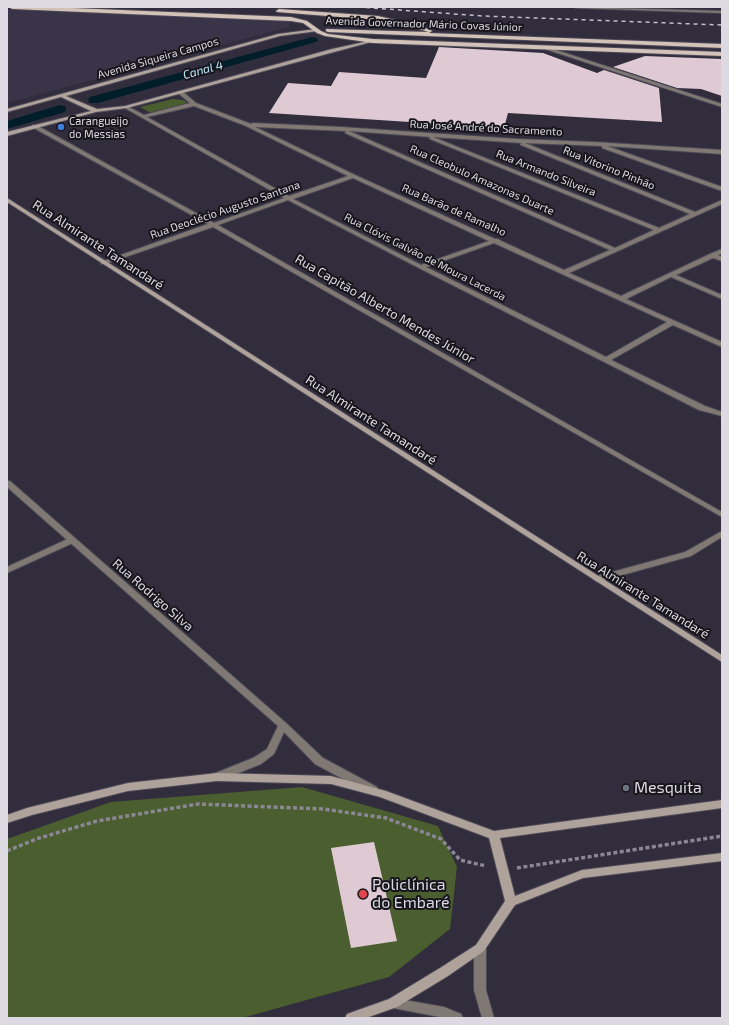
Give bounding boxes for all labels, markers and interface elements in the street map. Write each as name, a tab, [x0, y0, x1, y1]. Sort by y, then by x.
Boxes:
street label: Avenida Governador Mário Covas Júnior	[325, 14, 523, 34]
street label: Avenida Siqueira Campos	[96, 34, 220, 82]
water label: Canal 4	[181, 58, 225, 82]
place label: Carangueijo do Messias	[69, 114, 128, 140]
street label: Rua José André do Sacramento	[409, 117, 563, 139]
marker: Carangueijo do Messias	[56, 122, 66, 132]
street label: Rua Cleobulo Amazonas Duarte	[408, 142, 556, 218]
street label: Rua Vitorino Pinhão	[561, 144, 657, 192]
street label: Rua Armando Silveira	[494, 147, 598, 199]
street label: Rua Deoclécio Augusto Santana	[148, 178, 302, 242]
street label: Rua Barão de Ramalho	[400, 181, 508, 239]
street label: Rua Almirante Tamandaré	[30, 197, 166, 293]
street label: Rua Clóvis Galvão de Moura Lacerda	[342, 210, 508, 304]
street label: Rua Capitão Alberto Mendes Júnior	[292, 251, 478, 367]
street label: Rua Almirante Tamandaré	[303, 372, 439, 468]
street label: Rua Almirante Tamandaré	[574, 548, 712, 642]
street label: Rua Rodrigo Silva	[109, 556, 197, 634]
place label: Mesquita	[634, 778, 702, 798]
marker: Mesquita	[621, 783, 631, 793]
place label: Policlínica do Embaré	[372, 875, 450, 913]
marker: Policlínica do Embaré	[357, 888, 369, 900]

